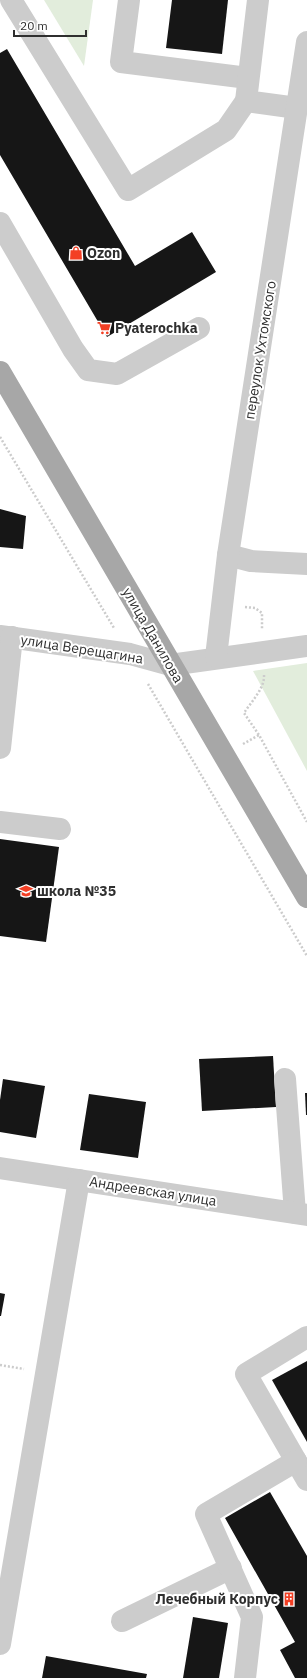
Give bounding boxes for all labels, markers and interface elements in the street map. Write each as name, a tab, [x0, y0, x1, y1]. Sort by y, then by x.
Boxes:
scale bar	[14, 12, 86, 38]
text: 20 m	[20, 18, 48, 33]
place label: Ozon	[87, 244, 120, 262]
shop icon: Ozon	[68, 245, 84, 261]
street label: переулок Ухтомского	[240, 279, 280, 421]
place label: Pyaterochka	[115, 319, 198, 337]
supermarket icon: Pyaterochka	[96, 320, 112, 336]
street label: улица Данилова	[118, 584, 188, 686]
street label: улица Верещагина	[19, 630, 145, 668]
place label: школа №35	[37, 882, 116, 900]
school or university icon: школа №35	[18, 883, 34, 899]
street label: Андреевская улица	[88, 1172, 218, 1210]
place label: Лечебный Корпус	[155, 1590, 278, 1608]
building icon: Лечебный Корпус	[281, 1591, 297, 1607]

